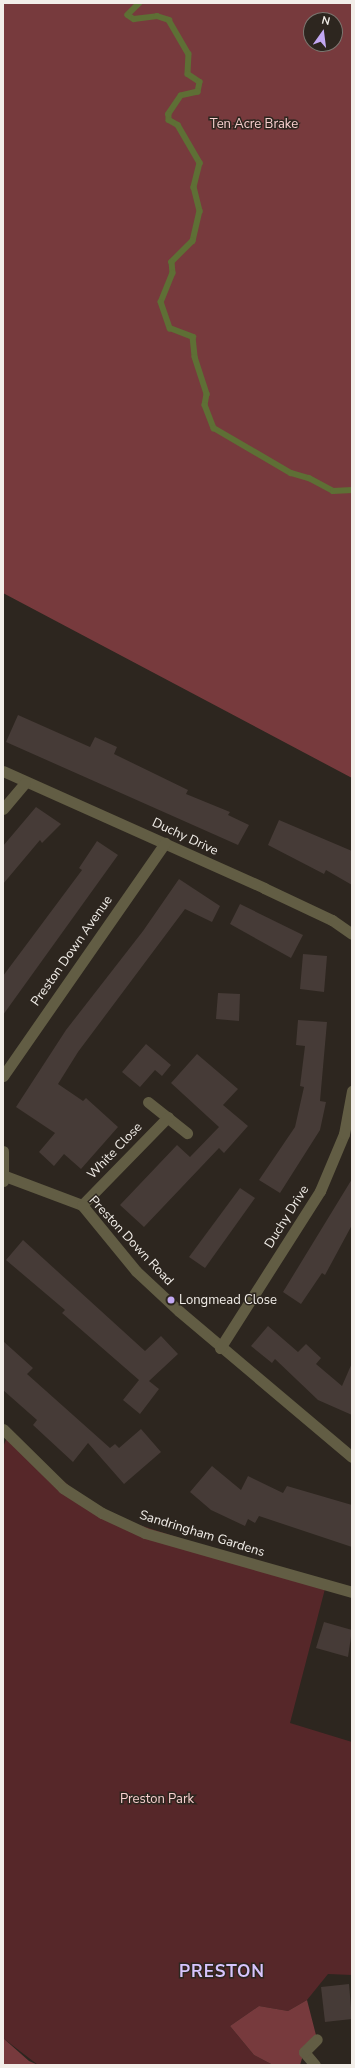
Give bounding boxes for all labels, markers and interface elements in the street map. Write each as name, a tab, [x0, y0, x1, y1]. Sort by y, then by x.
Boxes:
north arrow	[303, 12, 343, 52]
text: N	[320, 13, 332, 29]
park label: Ten Acre Brake	[210, 116, 298, 132]
street label: Duchy Drive	[149, 815, 221, 859]
street label: Preston Down Avenue	[28, 893, 116, 1009]
street label: White Close	[84, 1120, 146, 1182]
street label: Duchy Drive	[262, 1183, 312, 1251]
street label: Preston Down Road	[85, 1193, 177, 1289]
place label: Longmead Close	[179, 1292, 277, 1308]
marker: Longmead Close	[166, 1295, 176, 1305]
street label: Sandringham Gardens	[137, 1507, 267, 1561]
park label: Preston Park	[120, 1791, 194, 1807]
district label: PRESTON	[179, 1962, 265, 1982]

